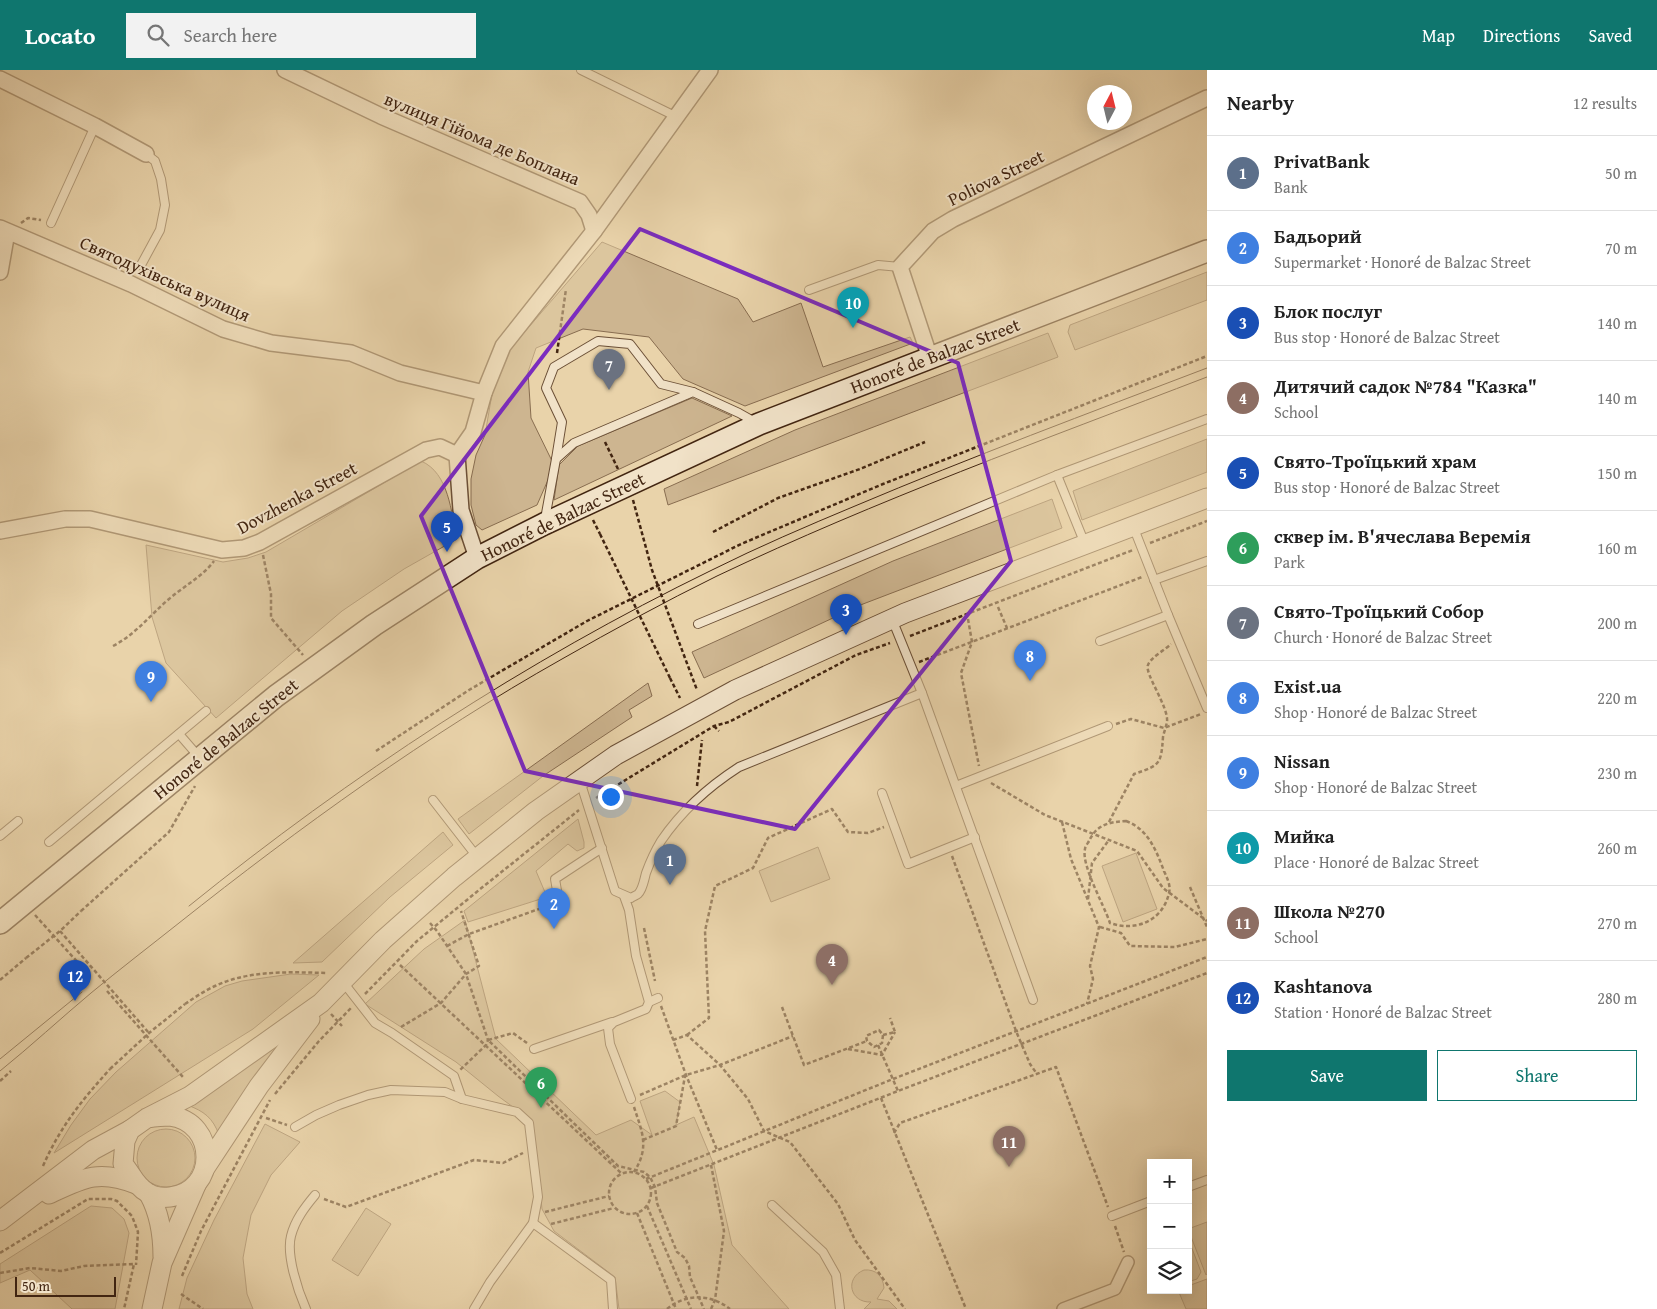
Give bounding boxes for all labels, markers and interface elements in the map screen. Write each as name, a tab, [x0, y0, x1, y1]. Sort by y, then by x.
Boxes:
search box	[126, 13, 476, 58]
text: Locato	[25, 18, 96, 53]
icon: search	[144, 21, 172, 49]
text: Search here	[184, 21, 277, 49]
text: Map	[1422, 22, 1455, 49]
text: Directions	[1483, 22, 1560, 49]
text: Saved	[1588, 22, 1632, 49]
street label: вулиця Гійома де Боплана	[380, 85, 585, 192]
north arrow	[1087, 85, 1132, 130]
text: Nearby	[1227, 87, 1294, 118]
text: 12 results	[1573, 91, 1637, 115]
street label: Poliova Street	[943, 142, 1049, 213]
text: PrivatBank	[1274, 147, 1369, 175]
text: 1	[1239, 161, 1247, 185]
text: 50 m	[1605, 161, 1637, 185]
text: Bank	[1274, 175, 1308, 199]
text: Бадьорий	[1274, 222, 1362, 250]
street label: Святодухівська вулиця	[76, 229, 255, 328]
text: 2	[1239, 236, 1247, 260]
text: 70 m	[1605, 236, 1637, 260]
text: Supermarket · Honoré de Balzac Street	[1274, 250, 1531, 274]
pin: 10	[837, 287, 869, 328]
text: Блок послуг	[1274, 297, 1382, 325]
street label: Honoré de Balzac Street	[846, 310, 1024, 400]
text: 3	[1239, 311, 1247, 335]
text: 140 m	[1597, 311, 1637, 335]
text: Bus stop · Honoré de Balzac Street	[1274, 325, 1500, 349]
pin: 7	[593, 349, 625, 390]
text: Дитячий садок №784 "Казка"	[1274, 372, 1537, 400]
text: 4	[1239, 386, 1247, 410]
text: 140 m	[1597, 386, 1637, 410]
text: School	[1274, 400, 1318, 424]
text: Свято-Троїцький храм	[1274, 447, 1477, 475]
street label: Dovzhenka Street	[232, 454, 362, 541]
text: 5	[1239, 461, 1247, 485]
text: 150 m	[1597, 461, 1637, 485]
street label: Honoré de Balzac Street	[476, 465, 650, 568]
text: Bus stop · Honoré de Balzac Street	[1274, 475, 1500, 499]
pin: 5	[431, 511, 463, 552]
text: сквер ім. В'ячеслава Веремія	[1274, 522, 1531, 550]
text: 6	[1239, 536, 1247, 560]
text: 160 m	[1597, 536, 1637, 560]
text: Park	[1274, 550, 1305, 574]
pin: 3	[830, 594, 862, 635]
text: Свято-Троїцький Собор	[1274, 597, 1484, 625]
text: 7	[1239, 611, 1247, 635]
text: 200 m	[1597, 611, 1637, 635]
text: Church · Honoré de Balzac Street	[1274, 625, 1492, 649]
pin: 8	[1014, 640, 1046, 681]
pin: 9	[135, 661, 167, 702]
street label: Honoré de Balzac Street	[147, 671, 305, 806]
text: Exist.ua	[1274, 672, 1341, 700]
text: 8	[1239, 686, 1247, 710]
text: 220 m	[1597, 686, 1637, 710]
text: Shop · Honoré de Balzac Street	[1274, 700, 1477, 724]
text: Nissan	[1274, 747, 1330, 775]
text: 9	[1239, 761, 1247, 785]
text: 230 m	[1597, 761, 1637, 785]
text: Shop · Honoré de Balzac Street	[1274, 775, 1477, 799]
your location	[598, 784, 624, 810]
text: Мийка	[1274, 822, 1334, 850]
text: 10	[1235, 836, 1251, 860]
text: 260 m	[1597, 836, 1637, 860]
pin: 1	[654, 844, 686, 885]
text: Place · Honoré de Balzac Street	[1274, 850, 1479, 874]
pin: 2	[538, 888, 570, 929]
text: Школа №270	[1274, 897, 1385, 925]
text: 11	[1235, 911, 1251, 935]
text: 270 m	[1597, 911, 1637, 935]
text: School	[1274, 925, 1318, 949]
pin: 4	[816, 944, 848, 985]
pin: 12	[59, 960, 91, 1001]
text: Kashtanova	[1274, 972, 1372, 1000]
text: 12	[1235, 986, 1251, 1010]
text: 280 m	[1597, 986, 1637, 1010]
text: Station · Honoré de Balzac Street	[1274, 1000, 1492, 1024]
button: Save	[1227, 1050, 1427, 1101]
button: Share	[1437, 1050, 1637, 1101]
pin: 6	[525, 1067, 557, 1108]
pin: 11	[993, 1126, 1025, 1167]
map controls	[1147, 1159, 1192, 1294]
button: +	[1147, 1159, 1192, 1204]
button: −	[1147, 1204, 1192, 1249]
button: layers	[1147, 1249, 1192, 1294]
scale bar	[15, 1274, 116, 1297]
text: 50 m	[22, 1276, 50, 1296]

